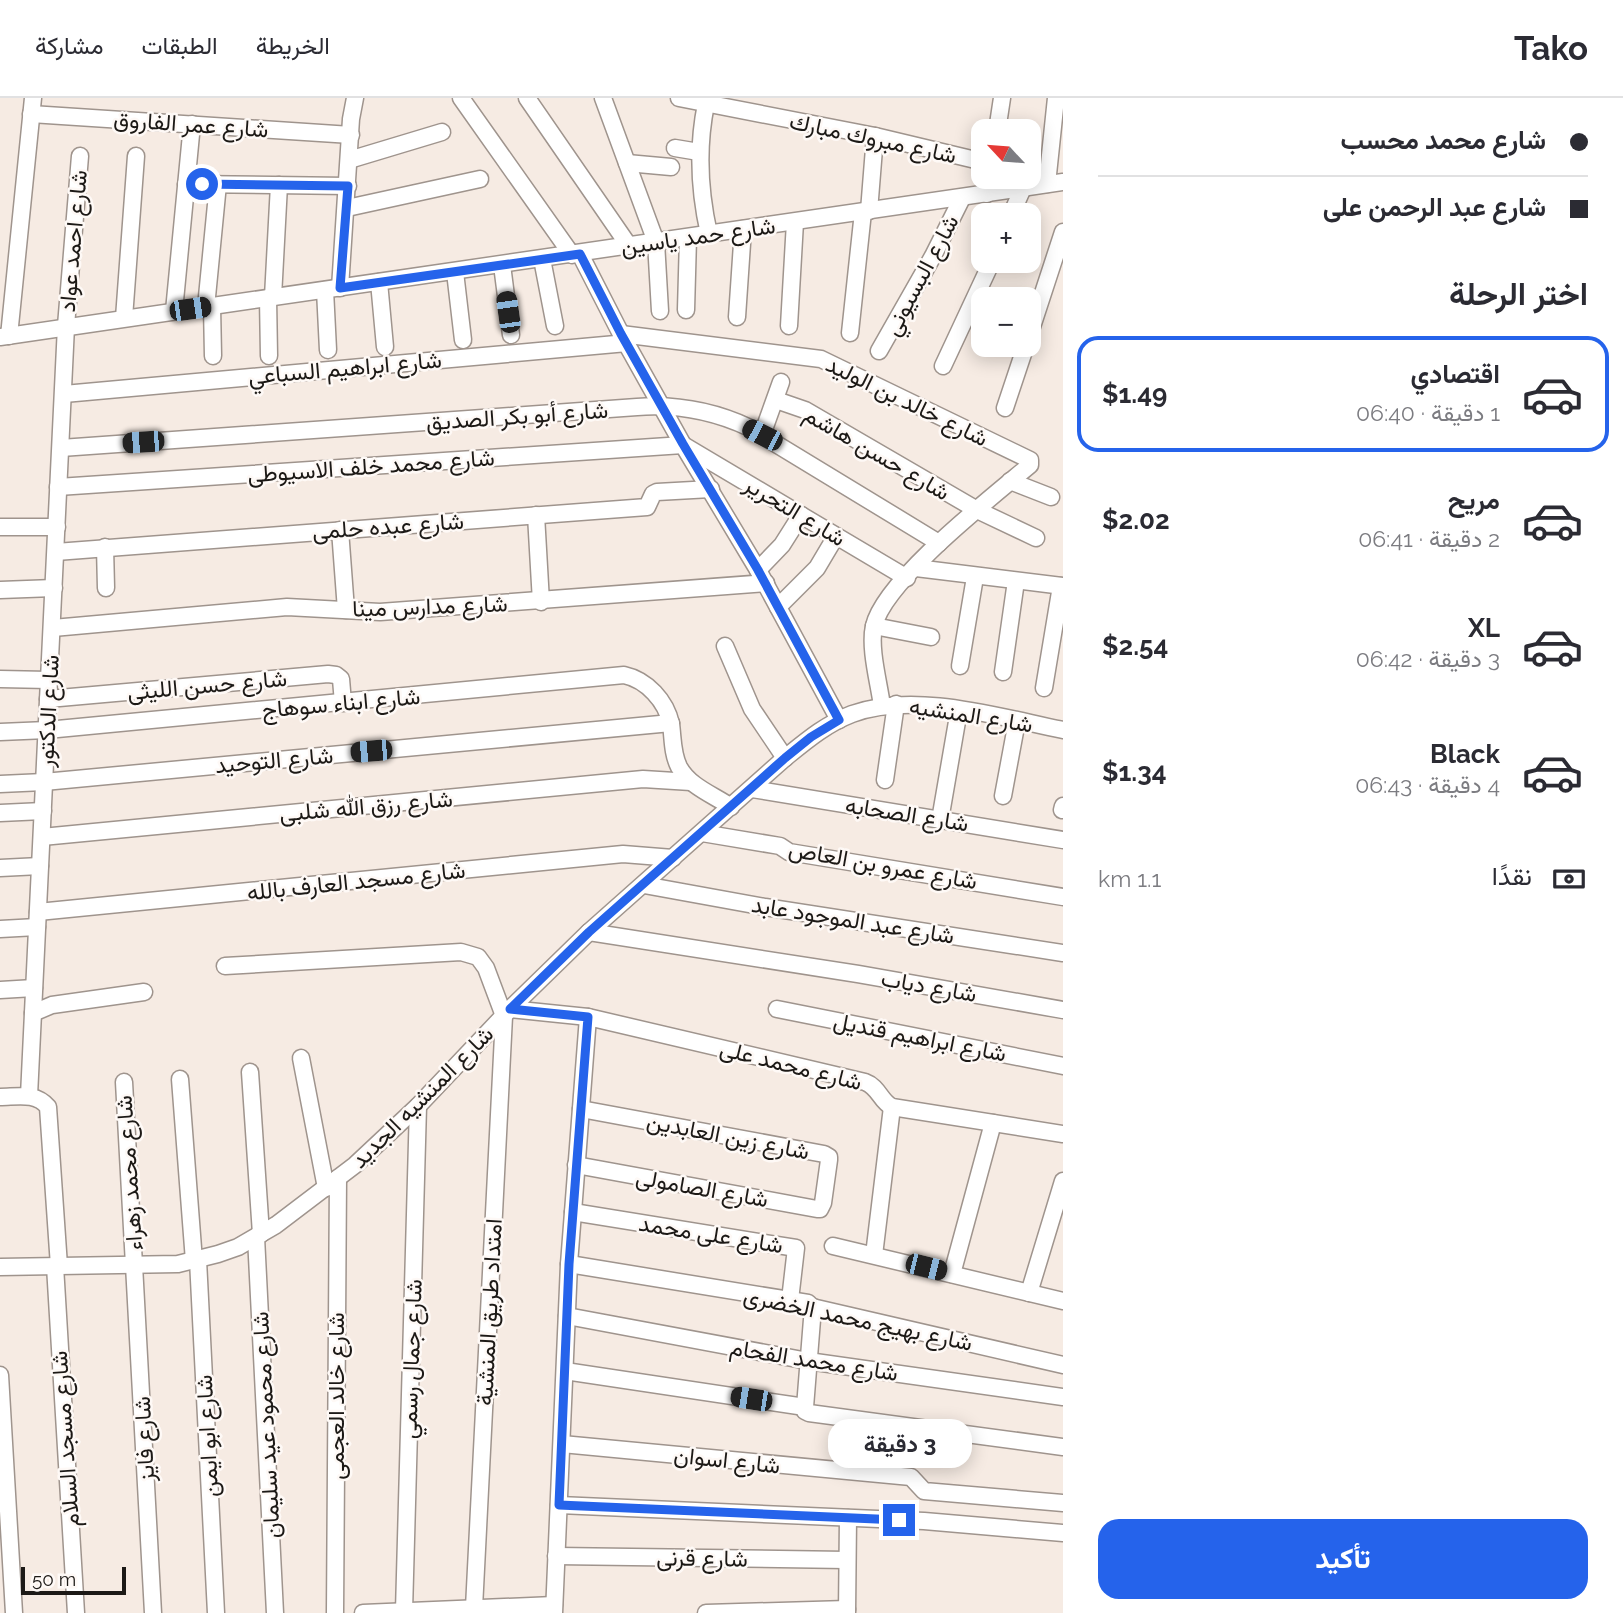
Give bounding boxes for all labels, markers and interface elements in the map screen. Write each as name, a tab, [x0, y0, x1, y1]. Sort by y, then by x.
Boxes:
text: Tako	[1514, 29, 1588, 68]
text: مشاركة	[35, 31, 103, 60]
text: الطبقات	[141, 31, 218, 60]
text: الخريطة	[256, 31, 330, 60]
street label: شارع عمر الفاروق	[112, 105, 269, 145]
street label: شارع مبروك مبارك	[786, 107, 959, 171]
north arrow	[971, 119, 1041, 189]
map controls	[971, 119, 1041, 357]
text: شارع محمد محسب	[1341, 125, 1546, 155]
route start	[186, 168, 218, 200]
street label: شارع احمد عواد	[53, 169, 95, 313]
text: شارع عبد الرحمن على	[1323, 192, 1546, 222]
button: +	[971, 203, 1041, 273]
street label: شارع البسيوني	[877, 210, 969, 343]
street label: شارع حمد ياسين	[619, 211, 777, 263]
text: اختر الرحلة	[1449, 275, 1588, 312]
button: −	[971, 287, 1041, 357]
car	[495, 290, 522, 334]
car	[168, 296, 213, 322]
street label: شارع ابراهيم السباعي	[247, 346, 443, 395]
street label: شارع خالد بن الوليد	[820, 350, 993, 454]
text: اقتصادي	[1411, 359, 1500, 389]
icon: car	[1521, 363, 1584, 426]
text: $1.49	[1102, 379, 1167, 409]
street label: شارع أبو بكر الصديق	[425, 396, 609, 438]
text: 1 دقيقة · 06:40	[1356, 399, 1500, 426]
street label: شارع حسن هاشم	[798, 400, 955, 508]
car	[739, 416, 786, 454]
car	[122, 430, 165, 454]
street label: شارع محمد خلف الاسيوطى	[247, 443, 496, 491]
street label: شارع التحرير	[737, 469, 851, 554]
text: مريح	[1448, 485, 1500, 515]
icon: car	[1521, 489, 1584, 552]
text: $2.02	[1102, 505, 1170, 535]
street label: شارع عبده حلمى	[311, 507, 465, 547]
text: 2 دقيقة · 06:41	[1358, 525, 1500, 552]
street label: شارع مدارس مينا	[352, 589, 508, 625]
text: XL	[1468, 613, 1500, 643]
icon: car	[1521, 615, 1584, 678]
text: $2.54	[1102, 631, 1168, 661]
text: 3 دقيقة · 06:42	[1356, 645, 1500, 672]
street label: شارع الدكتور	[31, 654, 67, 769]
street label: شارع حسن الليثى	[126, 664, 288, 708]
street label: شارع ابناء سوهاج	[261, 682, 422, 726]
street label: شارع المنشيه	[907, 691, 1035, 741]
car	[350, 739, 393, 763]
text: Black	[1430, 739, 1500, 769]
street label: شارع التوحيد	[214, 741, 334, 781]
icon: car	[1521, 741, 1584, 804]
text: $1.34	[1102, 757, 1167, 787]
text: 4 دقيقة · 06:43	[1355, 771, 1500, 798]
street label: شارع رزق الله شلبى	[278, 784, 454, 830]
street label: شارع الصحابه	[843, 790, 971, 840]
street label: شارع عمرو بن العاص	[786, 835, 979, 897]
street label: شارع مسجد العارف بالله	[245, 856, 467, 908]
icon: cash	[1550, 860, 1588, 898]
text: نقدًا	[1492, 861, 1532, 891]
text: 1.1 km	[1098, 865, 1161, 892]
street label: شارع عبد الموجود عابد	[749, 890, 956, 952]
street label: شارع دياب	[879, 964, 979, 1010]
street label: شارع ابراهيم قنديل	[831, 1007, 1009, 1069]
street label: شارع المنشيه الجديد	[345, 1020, 500, 1175]
street label: شارع محمد على	[717, 1034, 865, 1098]
street label: شارع محمد زهراء	[110, 1094, 150, 1251]
street label: شارع زين العابدين	[644, 1107, 812, 1167]
street label: شارع الصامولى	[633, 1163, 770, 1215]
street label: شارع على محمد	[637, 1209, 785, 1261]
street label: امتداد طريق المنشية	[470, 1218, 509, 1406]
car	[904, 1252, 949, 1282]
street label: شارع جمال رسمي	[394, 1279, 433, 1440]
street label: شارع بهيج محمد الخضرى	[741, 1281, 975, 1359]
street label: شارع محمود عيد سليمان	[246, 1311, 288, 1539]
street label: شارع خالد العجمى	[322, 1312, 352, 1480]
street label: شارع محمد الفحام	[727, 1333, 900, 1389]
street label: شارع مسجد السلام	[45, 1350, 87, 1528]
street label: شارع ابو ايمن	[190, 1374, 226, 1498]
car	[729, 1385, 774, 1413]
street label: شارع فايز	[128, 1395, 162, 1483]
callout: 3 دقيقة	[827, 1418, 971, 1468]
text: 3 دقيقة	[864, 1430, 936, 1457]
street label: شارع اسوان	[672, 1440, 782, 1481]
route end	[883, 1504, 915, 1536]
button: تأكيد	[1098, 1519, 1588, 1599]
street label: شارع قرنى	[656, 1543, 748, 1575]
scale bar	[21, 1564, 126, 1596]
text: 50 m	[32, 1568, 76, 1590]

